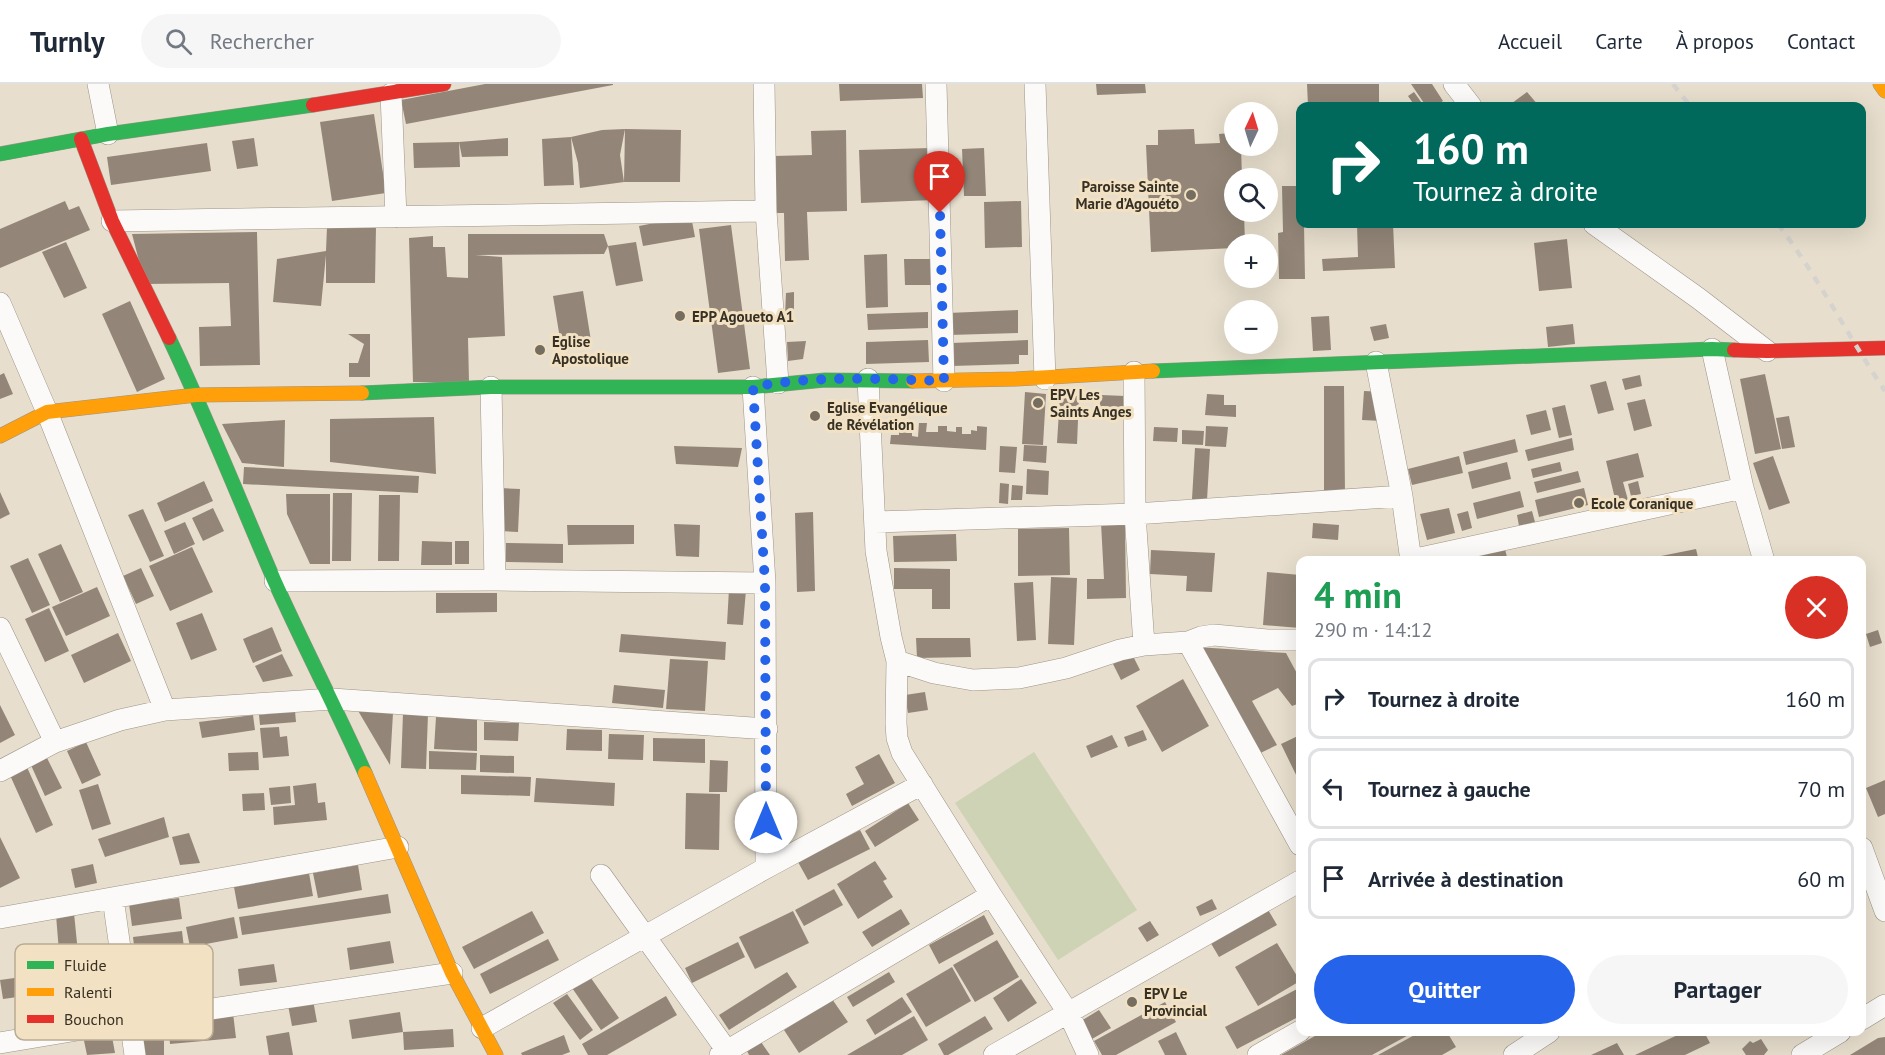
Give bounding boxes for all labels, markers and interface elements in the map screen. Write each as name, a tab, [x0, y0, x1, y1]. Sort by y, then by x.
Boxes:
search box	[141, 14, 561, 68]
text: Turnly	[30, 23, 105, 60]
icon: search	[162, 25, 195, 58]
text: Rechercher	[210, 27, 314, 55]
text: Accueil	[1498, 28, 1562, 55]
text: Carte	[1595, 28, 1643, 55]
text: À propos	[1676, 28, 1754, 55]
text: Contact	[1787, 28, 1855, 55]
north arrow	[1224, 102, 1278, 156]
map controls	[1224, 102, 1278, 354]
text: 160 m	[1413, 121, 1529, 176]
icon: right	[1314, 126, 1392, 204]
pin	[914, 151, 965, 213]
icon: arrive	[923, 160, 956, 193]
button: search	[1224, 168, 1278, 222]
text: Tournez à droite	[1413, 174, 1598, 208]
place label: Paroisse Sainte Marie d’Agouéto	[1076, 177, 1179, 213]
marker: Paroisse Sainte Marie d’Agouéto	[1184, 188, 1198, 202]
button: +	[1224, 234, 1278, 288]
button: −	[1224, 300, 1278, 354]
place label: EPP Agoueto A1	[692, 307, 794, 326]
marker: EPP Agoueto A1	[673, 309, 687, 323]
place label: Eglise Apostolique	[552, 332, 629, 368]
marker: Eglise Apostolique	[533, 343, 547, 357]
place label: EPV Les Saints Anges	[1050, 385, 1132, 421]
marker: EPV Les Saints Anges	[1031, 396, 1045, 410]
place label: Eglise Evangélique de Révélation	[827, 398, 948, 434]
marker: Eglise Evangélique de Révélation	[808, 409, 822, 423]
place label: Ecole Coranique	[1591, 494, 1694, 513]
marker: Ecole Coranique	[1572, 496, 1586, 510]
text: 4 min	[1314, 571, 1402, 618]
button: close	[1785, 576, 1848, 639]
text: 290 m · 14:12	[1314, 617, 1432, 643]
icon: right	[1317, 682, 1350, 715]
text: Tournez à droite	[1368, 685, 1520, 713]
text: 160 m	[1785, 685, 1845, 713]
icon: left	[1317, 772, 1350, 805]
text: Tournez à gauche	[1368, 775, 1531, 803]
text: 70 m	[1797, 775, 1845, 803]
position arrow	[734, 790, 798, 854]
icon: arrive	[1317, 862, 1350, 895]
text: Arrivée à destination	[1368, 865, 1564, 893]
text: 60 m	[1797, 865, 1845, 893]
legend	[15, 944, 213, 1040]
text: Fluide	[64, 955, 107, 975]
button: Quitter	[1314, 955, 1575, 1024]
button: Partager	[1587, 955, 1848, 1024]
text: Ralenti	[64, 982, 113, 1002]
place label: EPV Le Provincial	[1144, 984, 1208, 1020]
marker: EPV Le Provincial	[1125, 995, 1139, 1009]
text: Bouchon	[64, 1009, 124, 1029]

